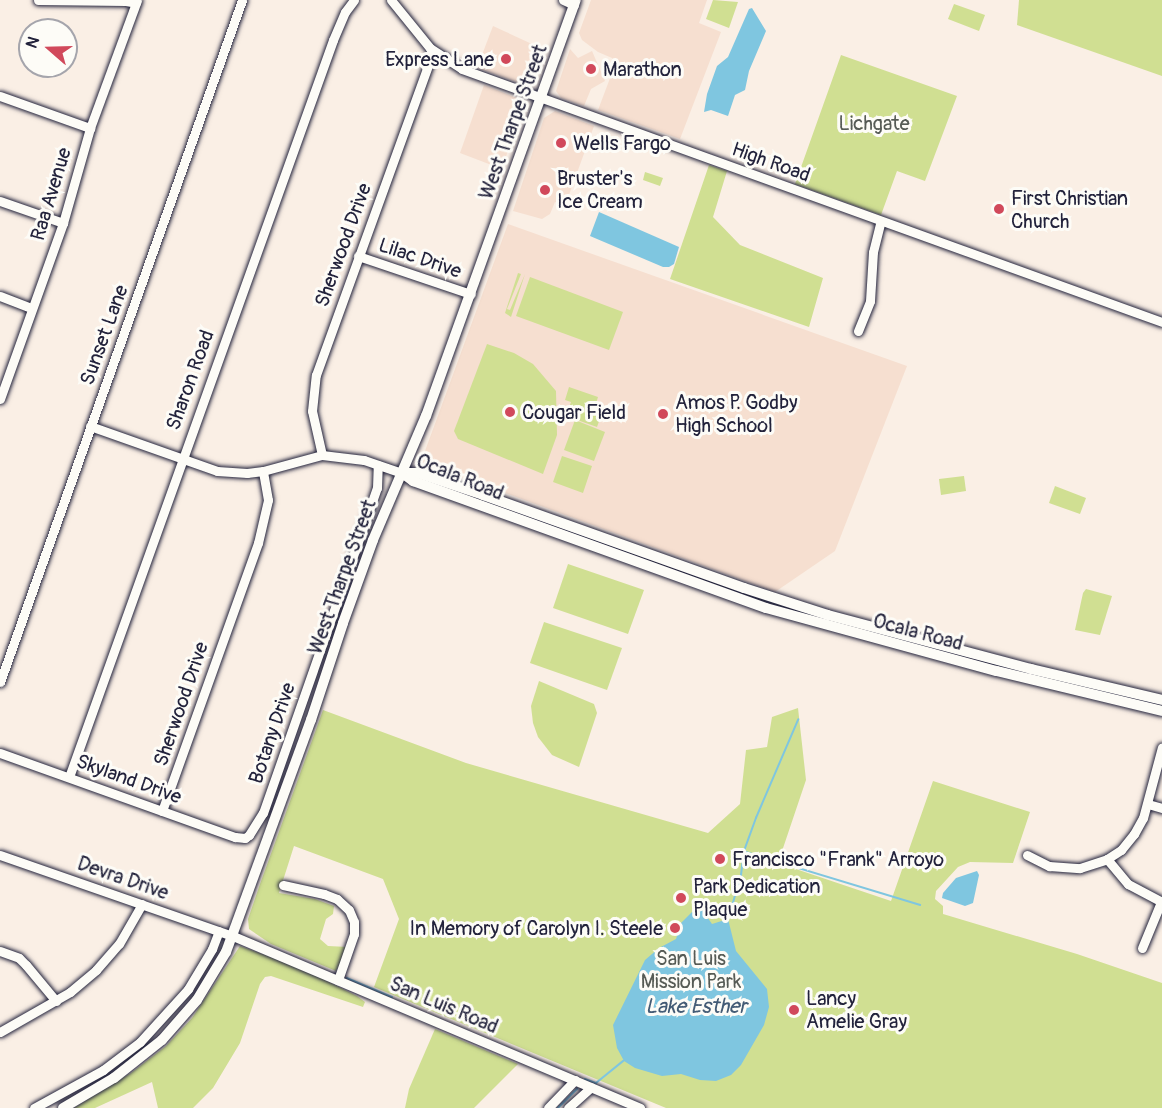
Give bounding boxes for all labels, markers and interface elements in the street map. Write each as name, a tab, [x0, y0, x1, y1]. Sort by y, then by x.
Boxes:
north arrow	[18, 18, 78, 78]
text: N	[22, 34, 44, 51]
street label: West Tharpe Street	[474, 41, 552, 203]
place label: Express Lane	[385, 47, 494, 71]
marker: Express Lane	[499, 52, 513, 66]
place label: Marathon	[603, 57, 682, 81]
marker: Marathon	[584, 62, 598, 76]
park label: Lichgate	[838, 111, 910, 135]
place label: Wells Fargo	[573, 131, 671, 155]
marker: Wells Fargo	[554, 136, 568, 150]
street label: High Road	[729, 137, 813, 187]
street label: Raa Avenue	[25, 145, 77, 243]
place label: Bruster's Ice Cream	[557, 166, 643, 213]
street label: Sherwood Drive	[310, 180, 376, 310]
marker: Bruster's Ice Cream	[538, 183, 552, 197]
place label: First Christian Church	[1011, 186, 1128, 233]
marker: First Christian Church	[992, 202, 1006, 216]
street label: Lilac Drive	[375, 233, 465, 283]
street label: Sunset Lane	[75, 282, 133, 388]
street label: Sharon Road	[161, 327, 219, 433]
place label: Amos P. Godby High School	[675, 390, 797, 437]
place label: Cougar Field	[522, 400, 626, 424]
marker: Cougar Field	[503, 405, 517, 419]
marker: Amos P. Godby High School	[656, 407, 670, 421]
street label: Ocala Road	[413, 449, 507, 505]
street label: West Tharpe Street	[303, 496, 381, 658]
street label: Ocala Road	[870, 609, 966, 655]
street label: Sherwood Drive	[149, 639, 213, 769]
street label: Botany Drive	[244, 679, 300, 787]
street label: Skyland Drive	[73, 749, 185, 809]
place label: Francisco "Frank" Arroyo	[732, 847, 944, 871]
street label: Devra Drive	[74, 851, 172, 905]
marker: Francisco "Frank" Arroyo	[713, 852, 727, 866]
place label: Park Dedication Plaque	[693, 874, 820, 921]
marker: Park Dedication Plaque	[674, 891, 688, 905]
place label: In Memory of Carolyn I. Steele	[409, 916, 663, 940]
marker: In Memory of Carolyn I. Steele	[668, 921, 682, 935]
park label: San Luis Mission Park	[641, 946, 741, 993]
street label: San Luis Road	[386, 971, 502, 1039]
place label: Lancy Amelie Gray	[806, 987, 907, 1034]
water label: Lake Esther	[645, 994, 747, 1020]
marker: Lancy Amelie Gray	[787, 1003, 801, 1017]

